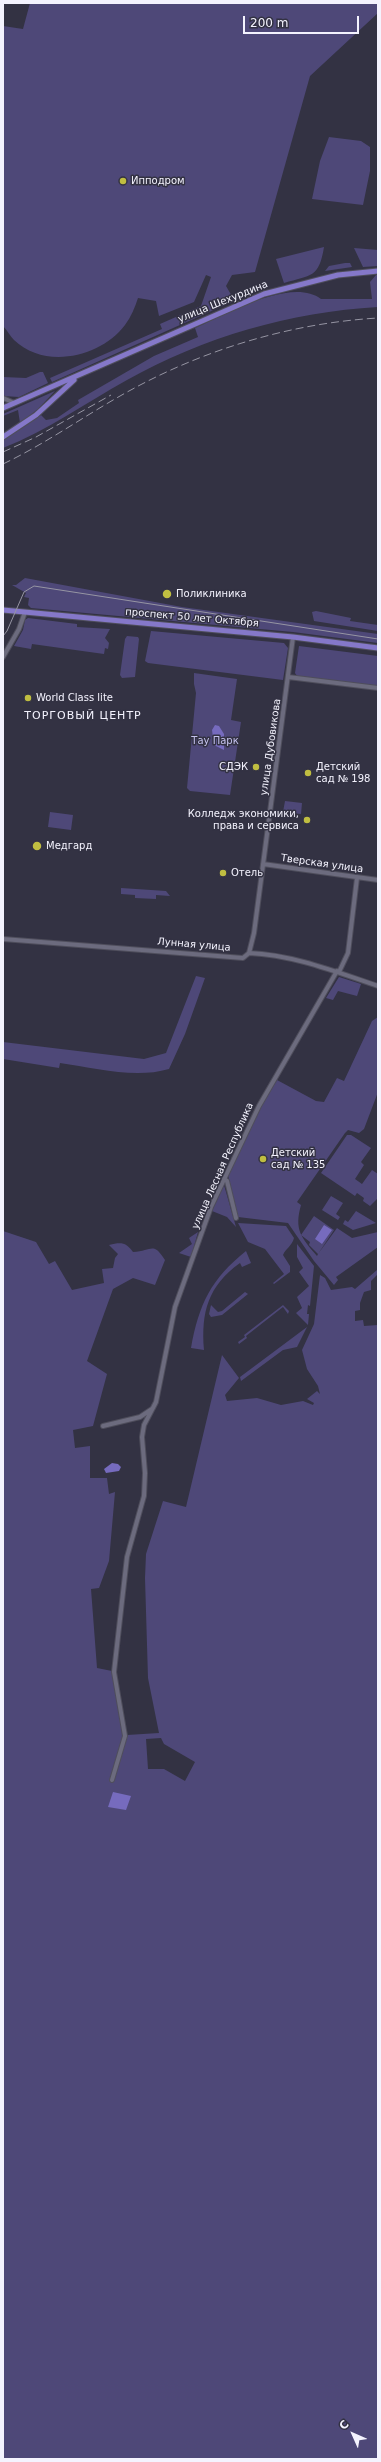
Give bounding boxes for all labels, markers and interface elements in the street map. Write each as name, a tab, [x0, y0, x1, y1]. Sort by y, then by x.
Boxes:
scale bar	[245, 8, 361, 34]
text: 200 m	[250, 16, 288, 30]
place label: Ипподром	[131, 175, 185, 187]
marker: Ипподром	[118, 176, 128, 186]
street label: улица Шехурдина	[176, 278, 270, 326]
marker: Поликлиника	[161, 588, 173, 600]
place label: Поликлиника	[176, 588, 247, 600]
street label: проспект 50 лет Октября	[125, 606, 259, 630]
place label: World Class lite	[36, 692, 113, 704]
marker: World Class lite	[23, 693, 33, 703]
street label: улица Дубовикова	[258, 698, 284, 796]
district label: ТОРГОВЫЙ ЦЕНТР	[24, 709, 142, 723]
park label: Тау Парк	[191, 735, 239, 747]
place label: СДЭК	[219, 761, 248, 773]
place label: Детский сад № 198	[316, 761, 370, 784]
marker: СДЭК	[251, 762, 261, 772]
marker: Детский сад № 198	[303, 768, 313, 778]
place label: Колледж экономики, права и сервиса	[188, 808, 299, 832]
marker: Колледж экономики, права и сервиса	[302, 815, 312, 825]
marker: Медгард	[31, 840, 43, 852]
place label: Медгард	[46, 840, 92, 852]
street label: Тверская улица	[280, 852, 364, 876]
place label: Отель	[231, 867, 263, 879]
marker: Отель	[218, 868, 228, 878]
street label: Лунная улица	[157, 936, 231, 954]
street label: улица Лесная Республика	[190, 1101, 256, 1231]
place label: Детский сад № 135	[271, 1147, 325, 1170]
marker: Детский сад № 135	[258, 1154, 268, 1164]
north arrow	[333, 2414, 373, 2454]
text: С	[337, 2418, 352, 2433]

